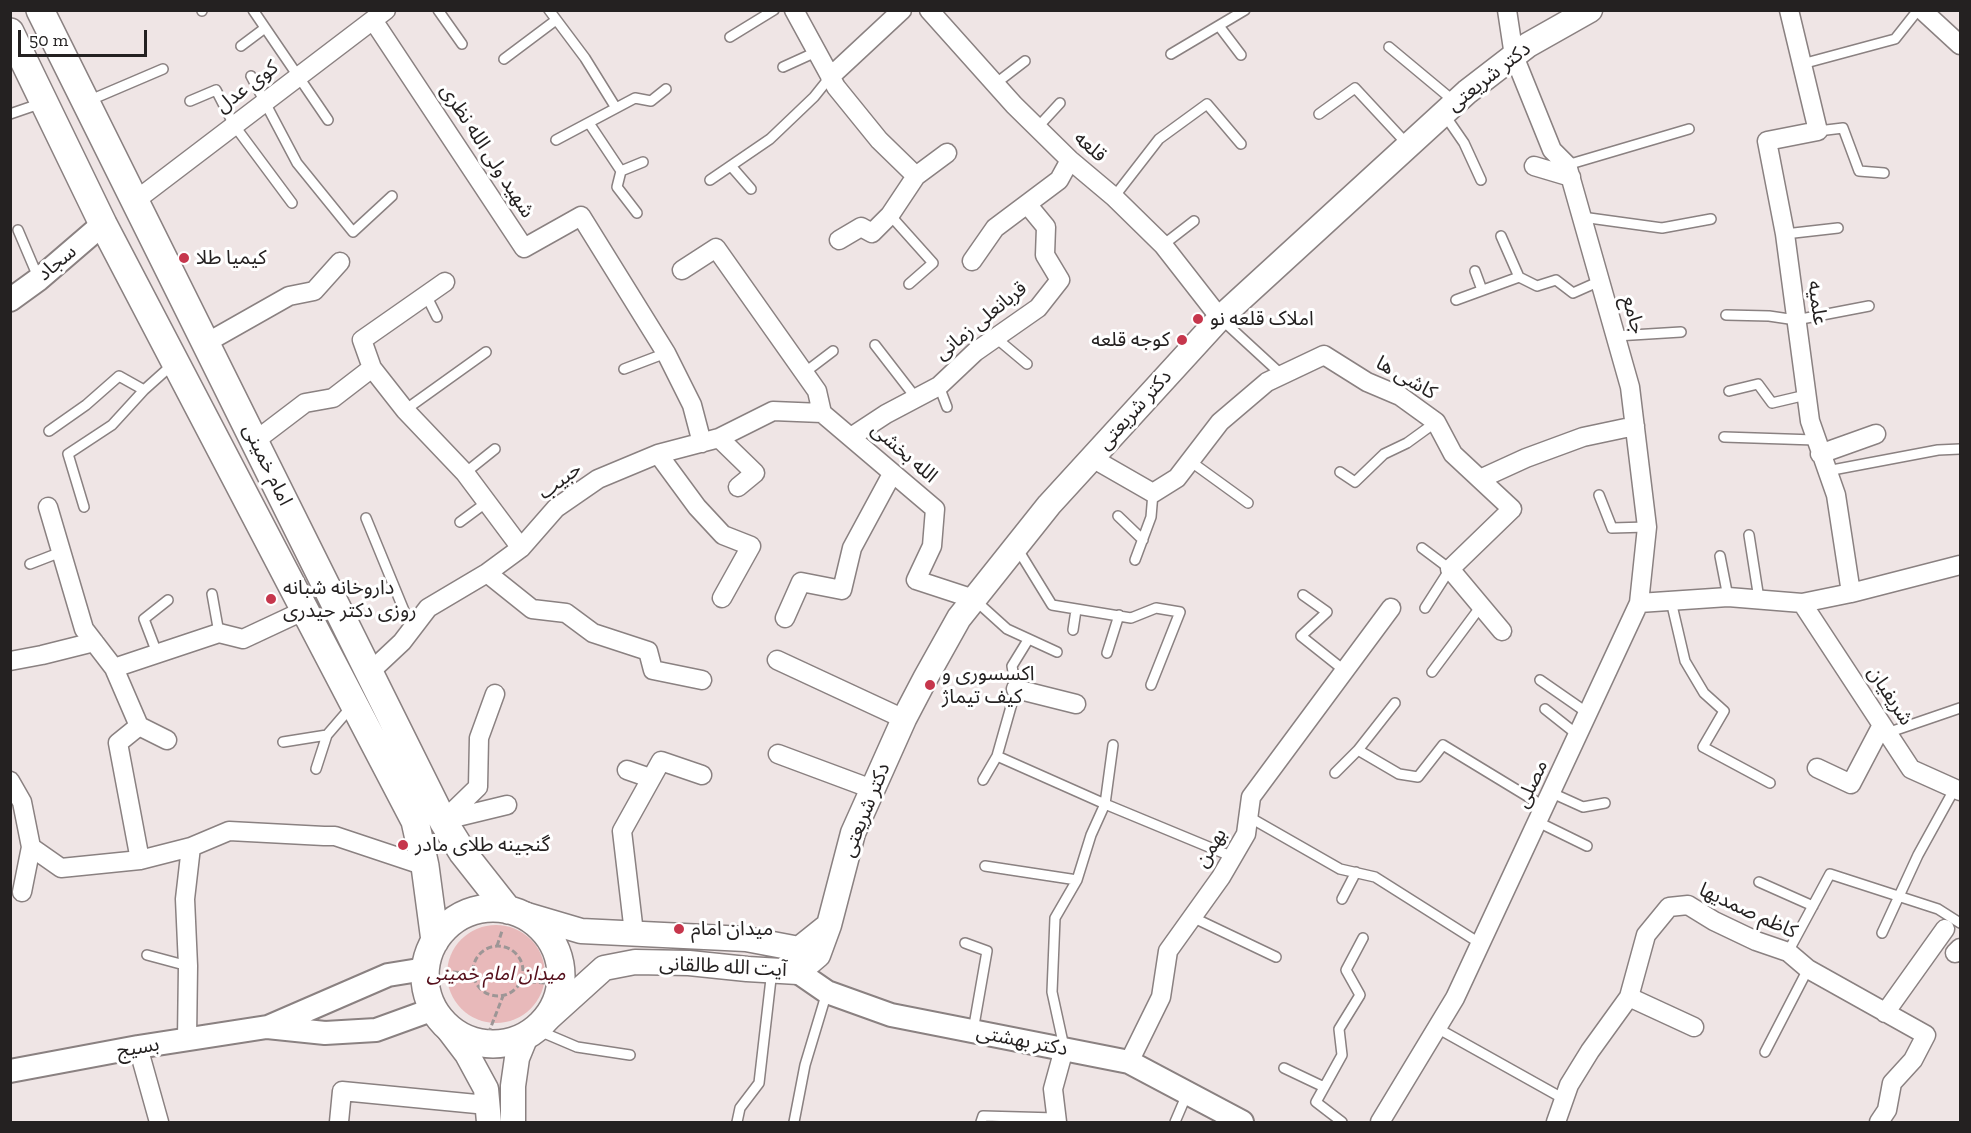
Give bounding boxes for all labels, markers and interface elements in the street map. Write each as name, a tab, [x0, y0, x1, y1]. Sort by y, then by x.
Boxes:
scale bar	[21, 18, 150, 56]
text: 50 m	[29, 29, 68, 51]
street label: دکتر شریعتی	[1442, 37, 1536, 117]
street label: کوی عدل	[211, 56, 283, 118]
street label: شهید ولی الله نظری	[435, 80, 539, 222]
street label: قلعه	[1069, 126, 1111, 168]
street label: سجاد	[33, 240, 81, 286]
place label: کیمیا طلا	[196, 246, 267, 270]
marker: کیمیا طلا	[177, 251, 191, 265]
street label: قربانعلی زمانی	[930, 277, 1032, 365]
street label: علمیه	[1802, 279, 1832, 327]
street label: جامع	[1616, 293, 1650, 337]
place label: املاک قلعه نو	[1210, 307, 1314, 331]
marker: املاک قلعه نو	[1191, 312, 1205, 326]
place label: کوجه قلعه	[1091, 328, 1170, 352]
marker: کوجه قلعه	[1175, 333, 1189, 347]
street label: کاشی ها	[1371, 351, 1441, 405]
street label: دکتر شریعتی	[1093, 365, 1177, 455]
street label: الله بخشی	[866, 418, 942, 488]
street label: امام خمینی	[237, 420, 297, 510]
street label: حبیب	[534, 457, 586, 505]
place label: داروخانه شبانه روزی دکتر حیدری	[283, 576, 416, 623]
marker: داروخانه شبانه روزی دکتر حیدری	[264, 592, 278, 606]
place label: اکسسوری و کیف تیماژ	[942, 662, 1034, 709]
street label: شریفیان	[1862, 662, 1918, 730]
marker: اکسسوری و کیف تیماژ	[923, 678, 937, 692]
street label: مصلی	[1511, 756, 1553, 812]
street label: دکتر شریعتی	[836, 759, 896, 861]
street label: بهمن	[1190, 824, 1232, 872]
place label: گنجینه طلای مادر	[415, 833, 550, 857]
marker: گنجینه طلای مادر	[396, 838, 410, 852]
street label: کاظم صمدیها	[1695, 878, 1801, 944]
place label: میدان امام	[691, 917, 773, 941]
marker: میدان امام	[672, 922, 686, 936]
street label: آیت الله طالقانی	[659, 952, 787, 982]
park label: میدان امام خمینی	[427, 962, 565, 986]
street label: دکتر بهشتی	[974, 1020, 1070, 1062]
street label: بسیج	[115, 1032, 161, 1064]

